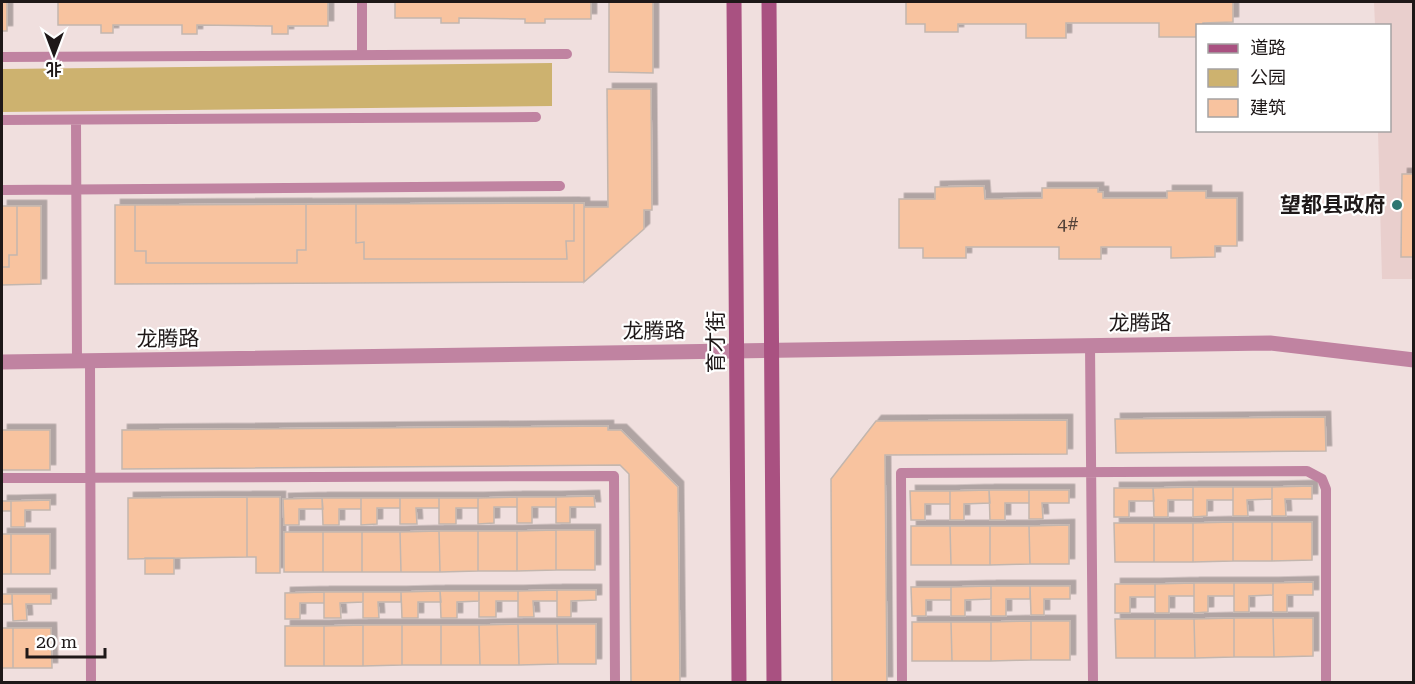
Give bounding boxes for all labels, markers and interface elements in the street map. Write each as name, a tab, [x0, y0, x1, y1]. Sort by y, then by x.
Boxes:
north arrow	[24, 24, 84, 84]
legend	[1196, 24, 1391, 132]
text: 道路	[1250, 37, 1286, 58]
text: 北	[46, 59, 62, 78]
text: 公园	[1250, 67, 1286, 88]
text: 建筑	[1250, 97, 1286, 118]
place label: 望都县政府	[1280, 193, 1385, 217]
marker: 望都县政府	[1390, 198, 1404, 212]
house number: 4#	[1057, 213, 1079, 234]
street label: 龙腾路	[1108, 310, 1172, 336]
street label: 育才街	[704, 311, 728, 374]
street label: 龙腾路	[622, 318, 686, 344]
street label: 龙腾路	[136, 326, 200, 352]
scale bar	[27, 621, 105, 659]
text: 20 m	[36, 631, 77, 652]

